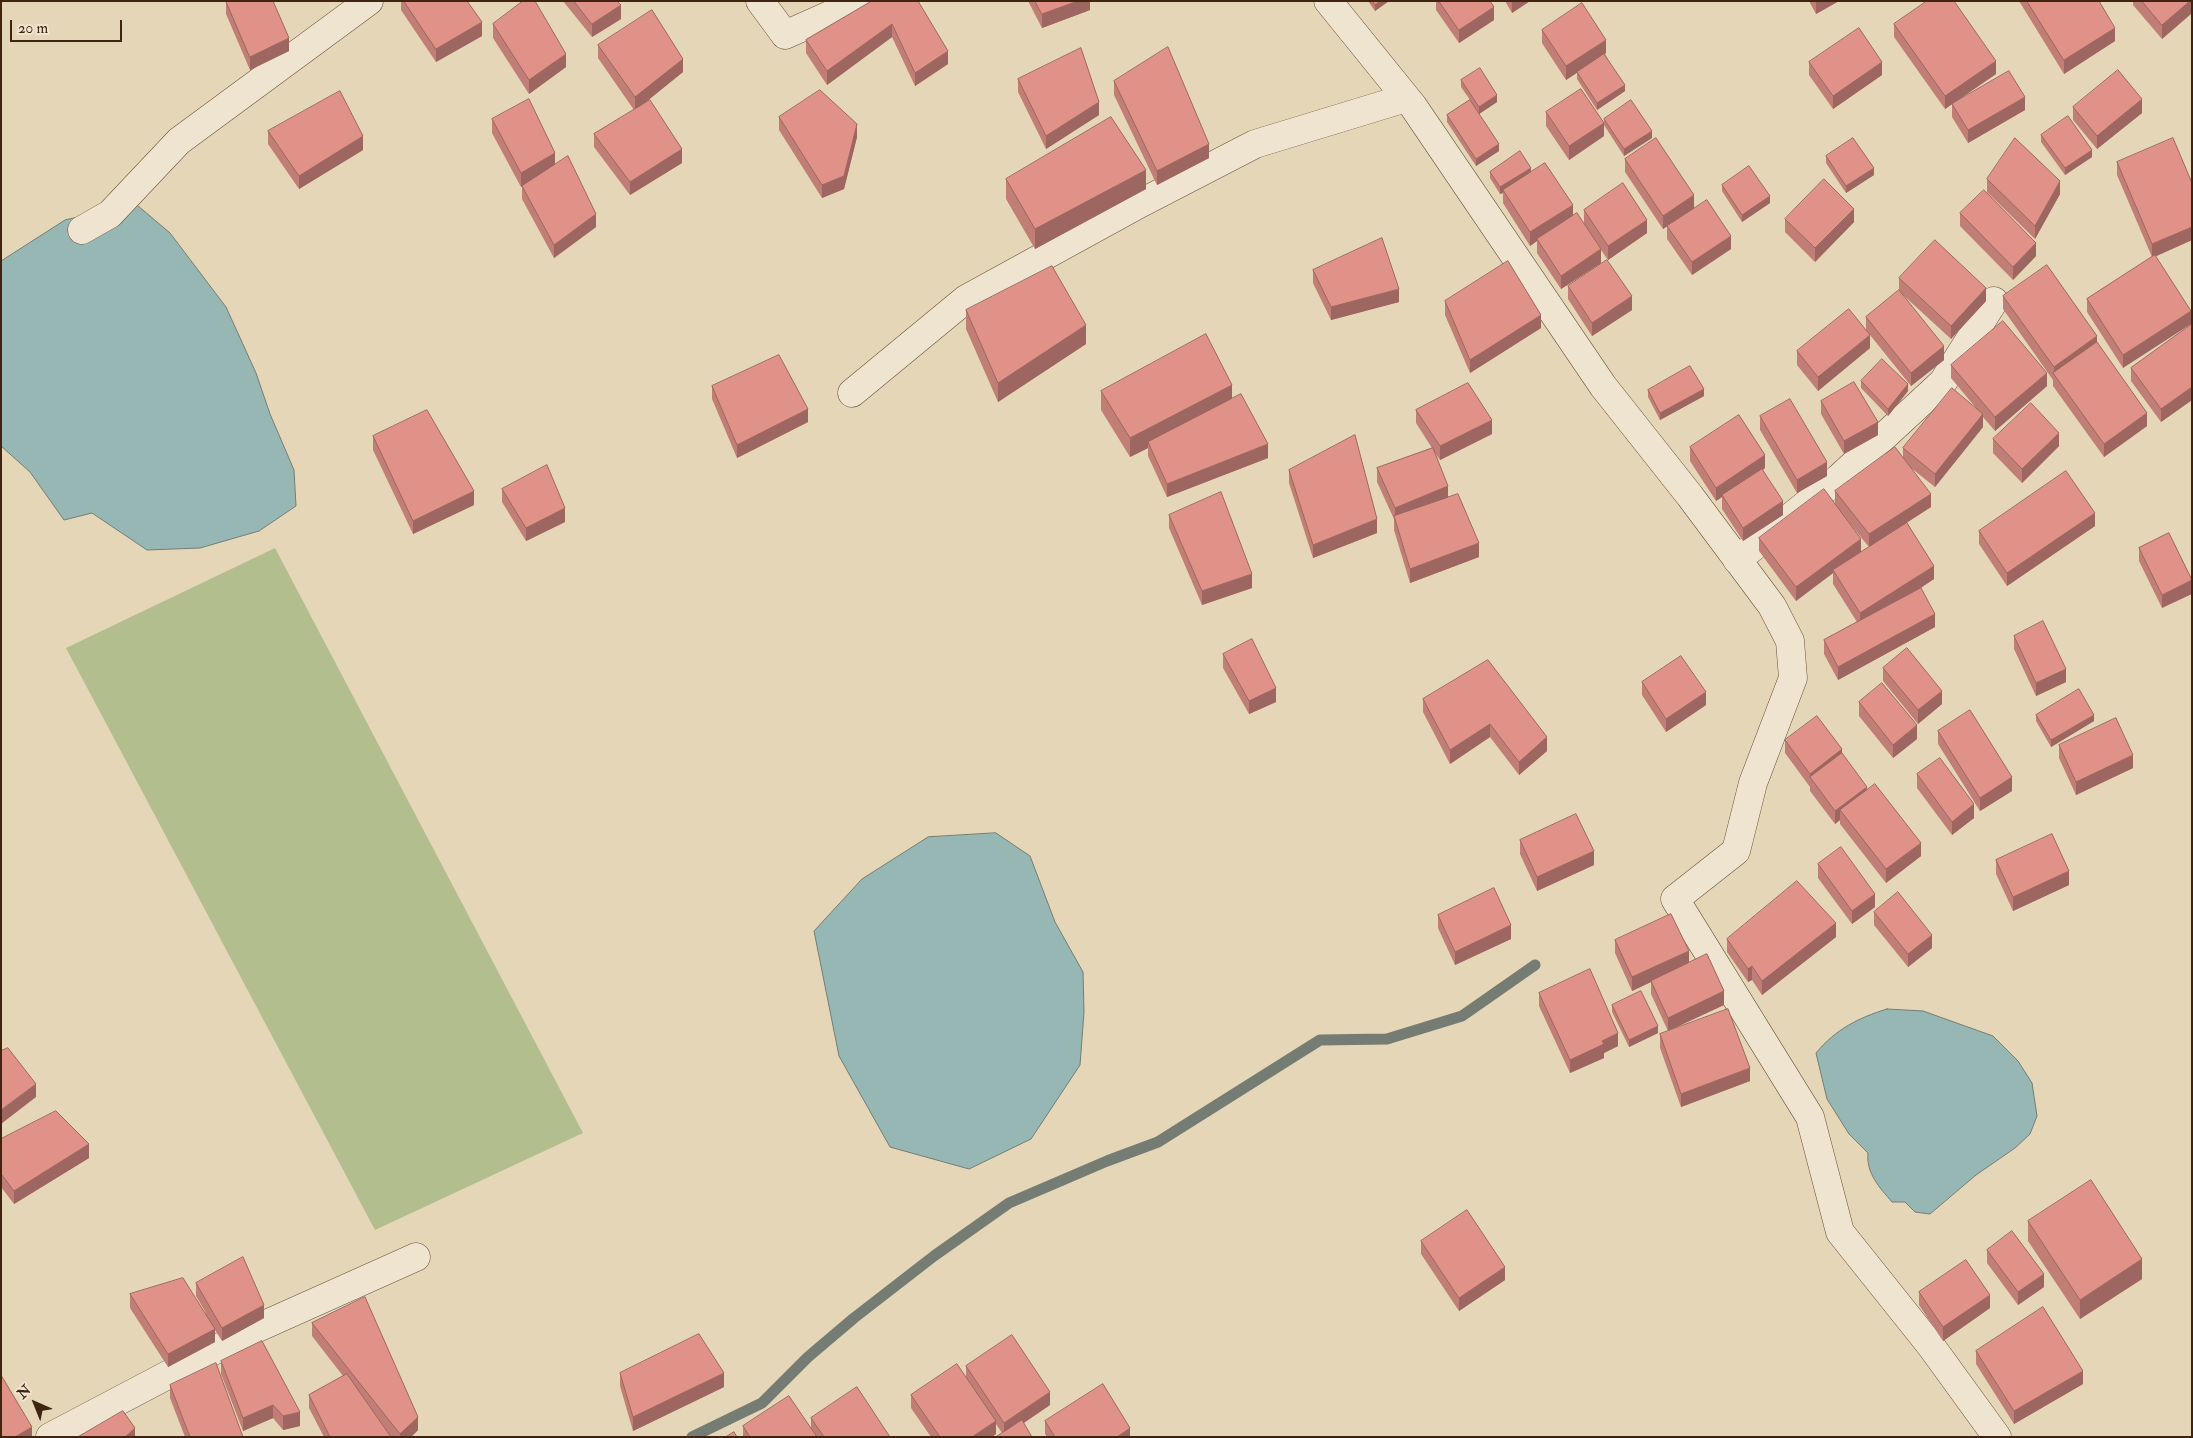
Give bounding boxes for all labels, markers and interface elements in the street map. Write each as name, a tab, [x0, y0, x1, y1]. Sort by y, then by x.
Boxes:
scale bar	[12, 10, 125, 42]
text: 20 m	[18, 19, 48, 38]
north arrow	[10, 1378, 60, 1428]
text: N	[14, 1381, 35, 1402]

